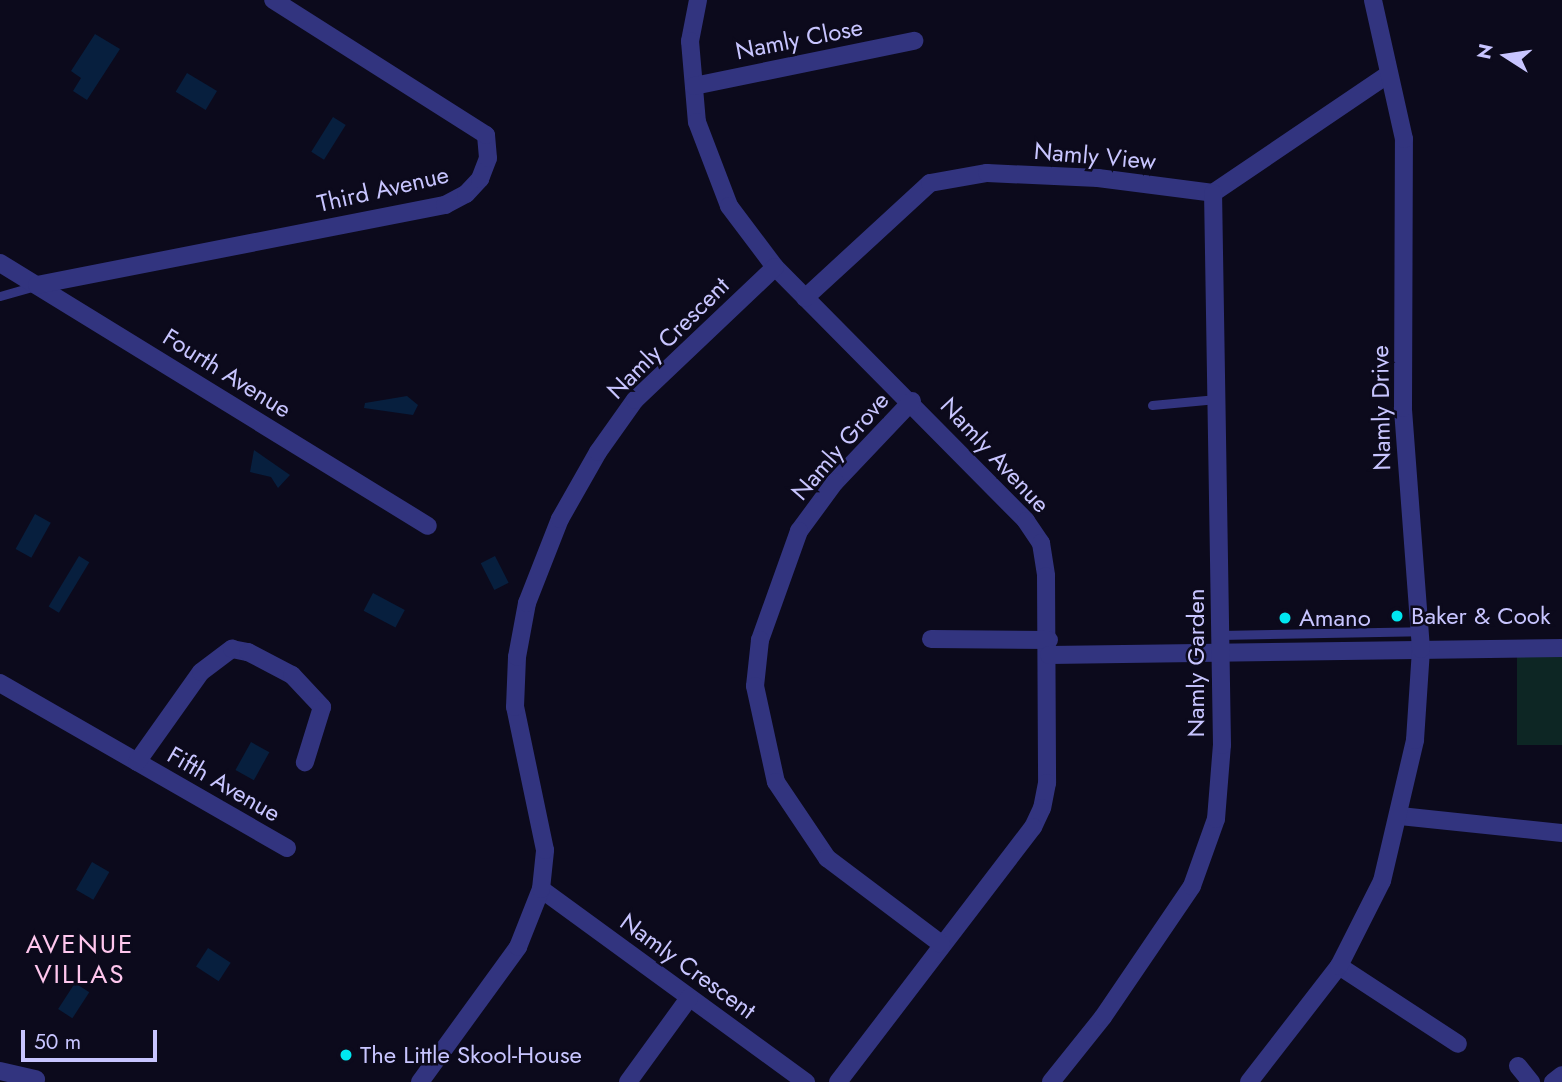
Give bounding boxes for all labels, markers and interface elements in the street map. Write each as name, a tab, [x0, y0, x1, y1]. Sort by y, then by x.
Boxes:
street label: Namly Close	[733, 13, 865, 65]
north arrow	[1471, 21, 1541, 91]
text: N	[1470, 41, 1500, 62]
street label: Namly View	[1033, 136, 1157, 176]
street label: Third Avenue	[315, 160, 451, 218]
street label: Namly Crescent	[601, 271, 735, 405]
street label: Fourth Avenue	[158, 322, 296, 424]
street label: Namly Drive	[1366, 345, 1396, 471]
street label: Namly Grove	[785, 386, 895, 506]
street label: Namly Avenue	[934, 391, 1056, 519]
street label: Namly Garden	[1182, 588, 1210, 738]
place label: Baker & Cook	[1411, 602, 1551, 630]
place label: Amano	[1299, 604, 1371, 632]
marker: Baker & Cook	[1389, 608, 1405, 624]
marker: Amano	[1277, 610, 1293, 626]
street label: Fifth Avenue	[162, 740, 286, 828]
street label: Namly Crescent	[615, 907, 761, 1025]
district label: AVENUE VILLAS	[26, 929, 134, 990]
scale bar	[24, 1016, 161, 1060]
text: 50 m	[34, 1027, 81, 1057]
place label: The Little Skool-House	[360, 1041, 582, 1069]
marker: The Little Skool-House	[338, 1047, 354, 1063]

